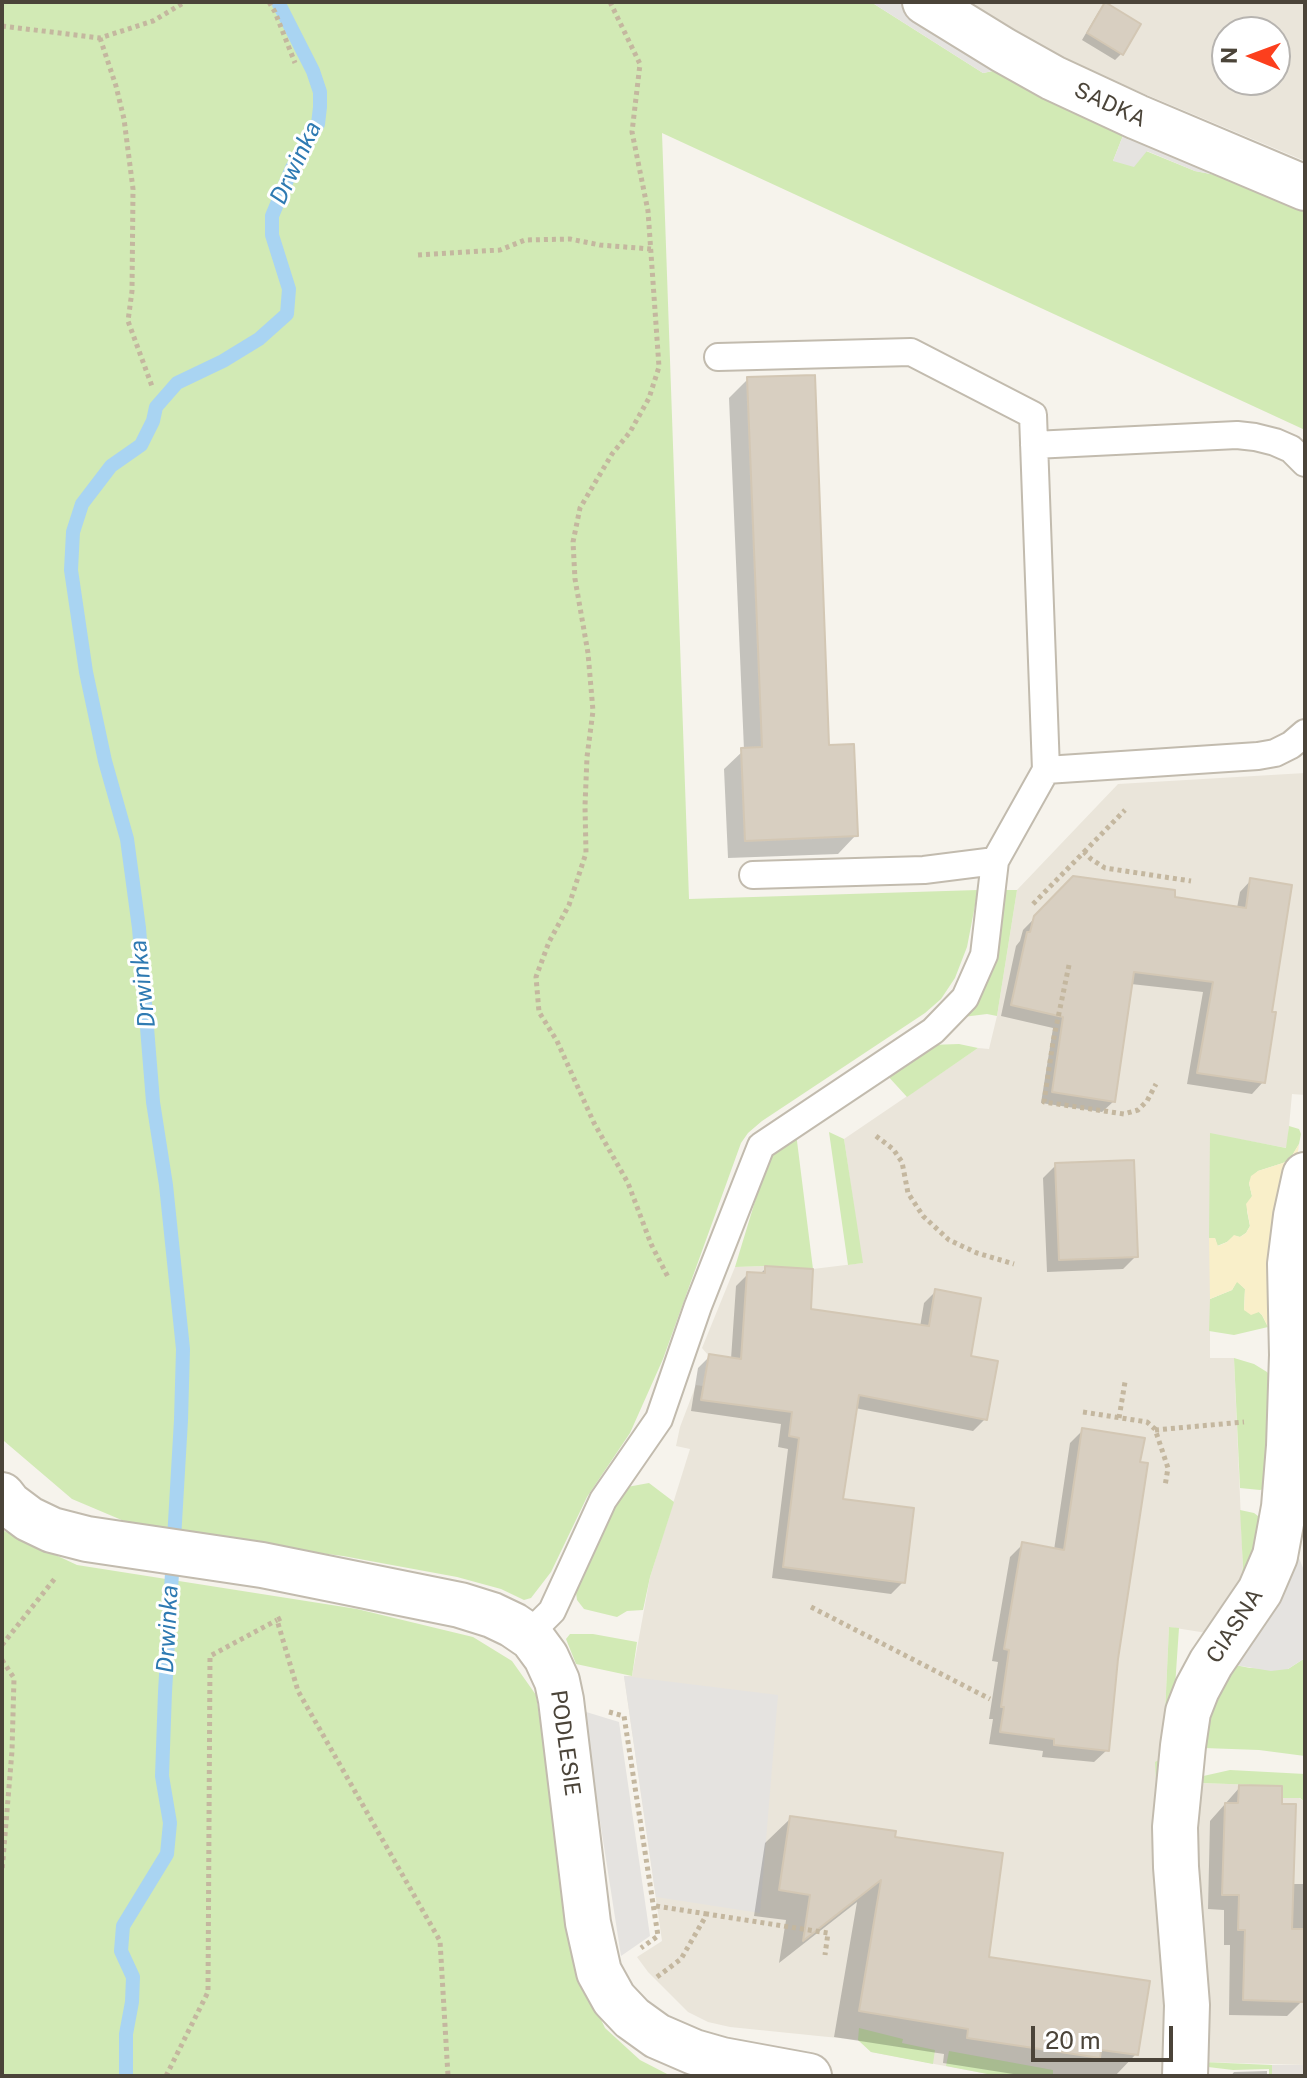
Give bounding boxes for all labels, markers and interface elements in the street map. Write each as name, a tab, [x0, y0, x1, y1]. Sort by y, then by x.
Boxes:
north arrow	[1211, 16, 1291, 96]
text: N	[1216, 47, 1242, 64]
street label: SADKA	[1070, 77, 1150, 133]
water label: Drwinka	[264, 117, 328, 209]
water label: Drwinka	[124, 939, 162, 1029]
water label: Drwinka	[151, 1584, 185, 1674]
street label: CIASNA	[1201, 1584, 1269, 1668]
street label: PODLESIE	[545, 1688, 585, 1798]
scale bar	[1035, 2010, 1177, 2060]
text: 20 m	[1045, 2026, 1101, 2054]

